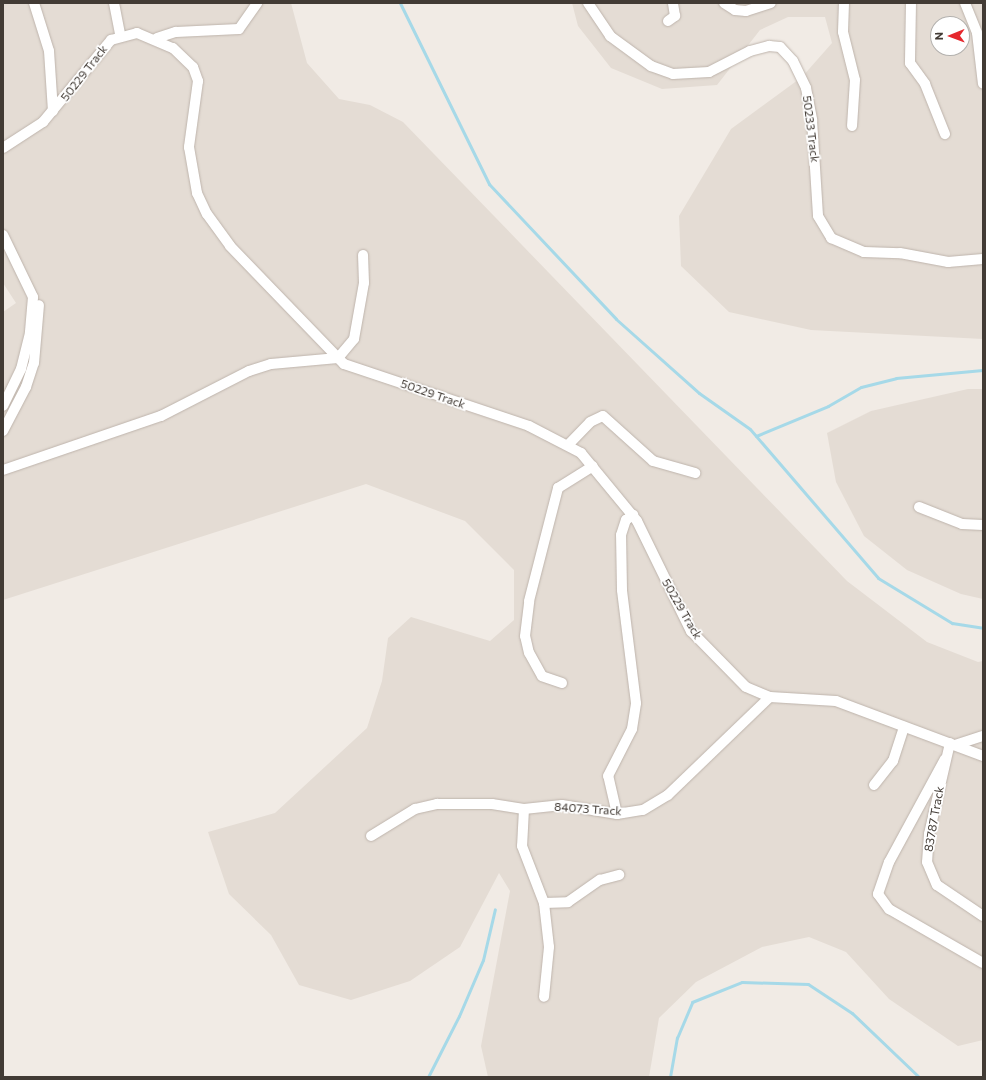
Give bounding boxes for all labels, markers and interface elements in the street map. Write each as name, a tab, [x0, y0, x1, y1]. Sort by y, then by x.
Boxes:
north arrow	[930, 16, 970, 56]
text: N	[932, 32, 945, 40]
street label: 50229 Track	[58, 42, 110, 104]
street label: 50233 Track	[800, 95, 822, 163]
street label: 50229 Track	[399, 376, 467, 412]
street label: 50229 Track	[659, 576, 705, 642]
street label: 83787 Track	[921, 785, 947, 853]
street label: 84073 Track	[554, 799, 622, 819]

